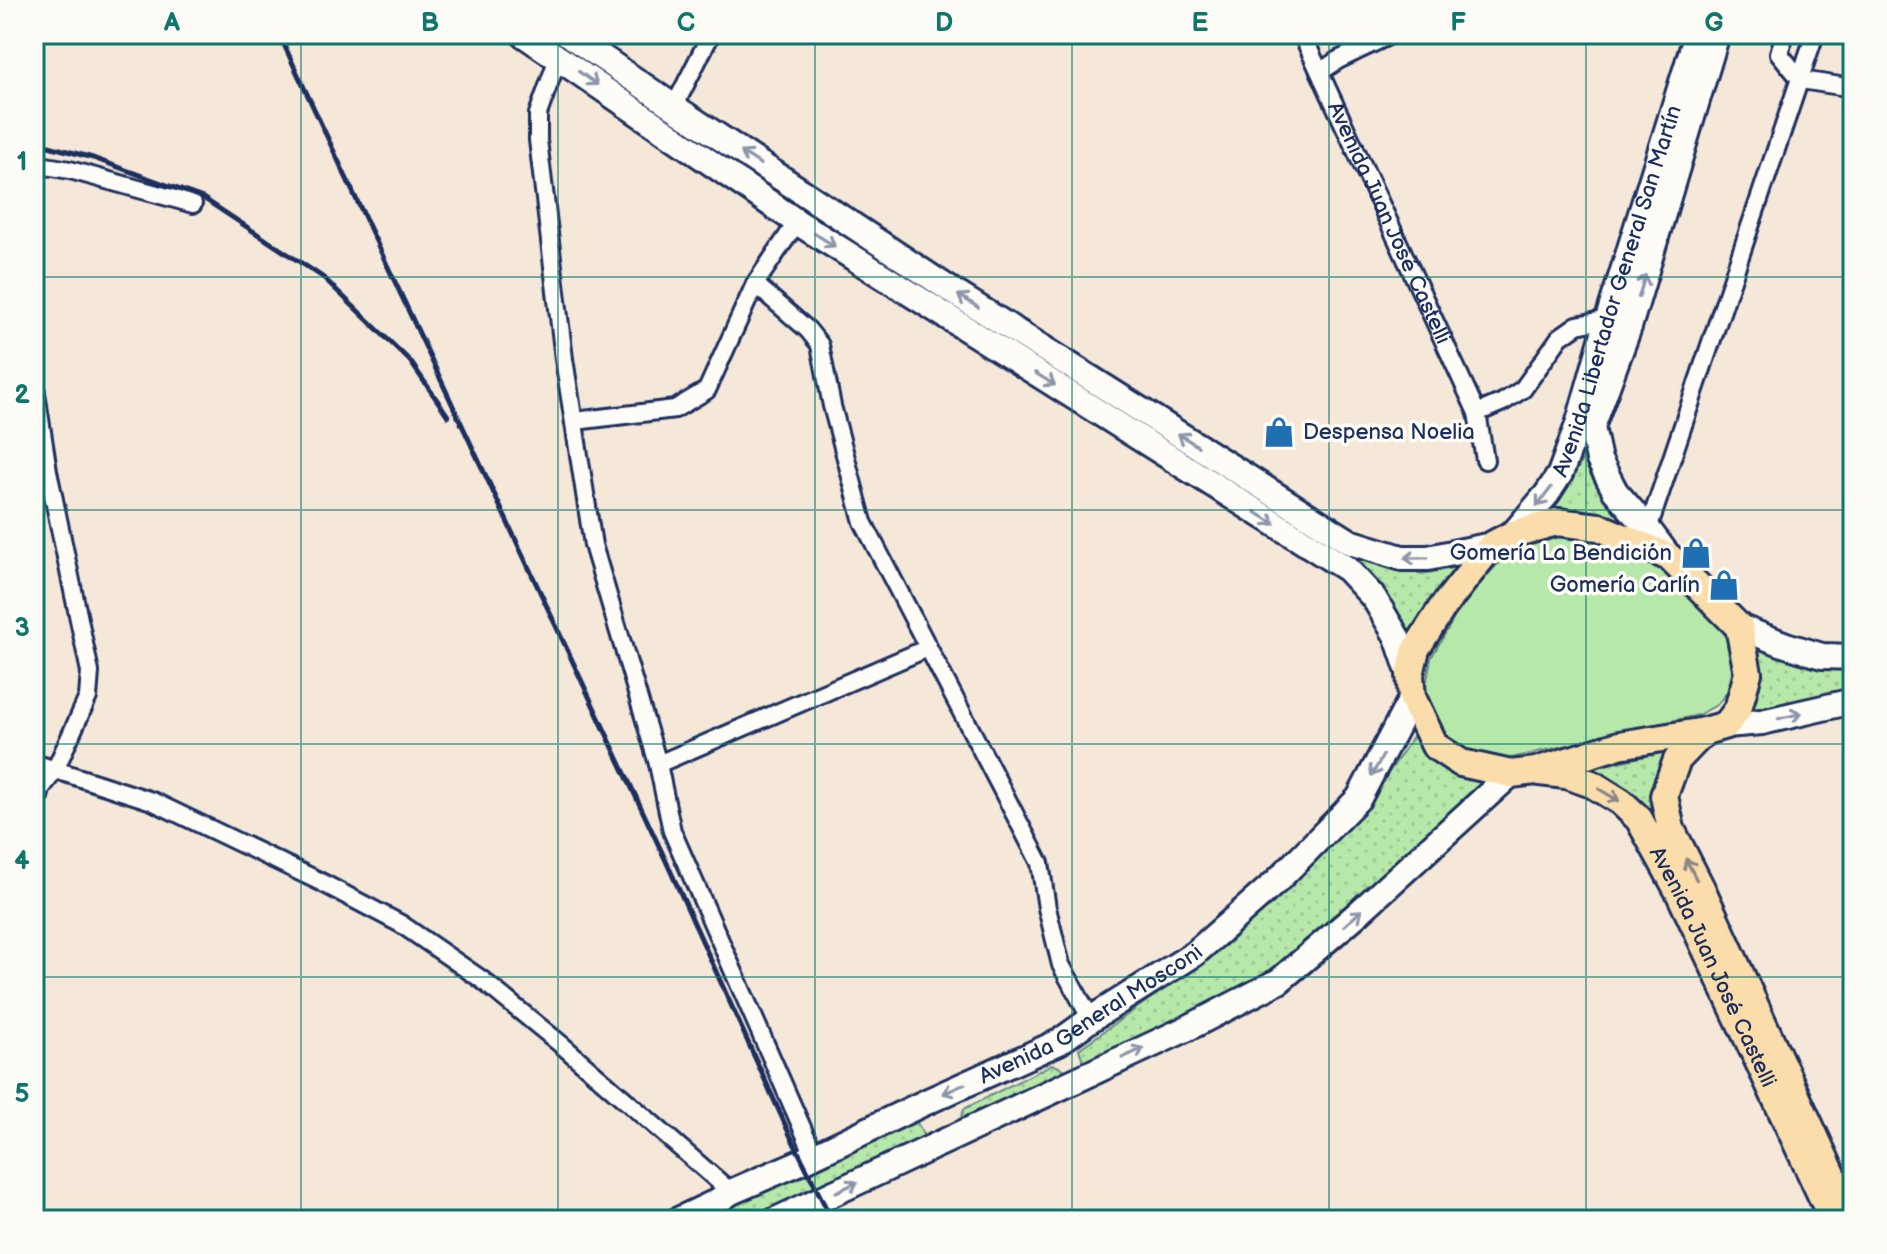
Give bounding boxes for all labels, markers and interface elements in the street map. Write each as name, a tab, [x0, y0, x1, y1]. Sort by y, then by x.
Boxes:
text: A	[163, 8, 180, 39]
text: B	[421, 8, 439, 39]
text: C	[677, 8, 695, 39]
text: D	[935, 8, 953, 39]
text: E	[1192, 8, 1209, 39]
text: F	[1450, 8, 1466, 39]
text: G	[1704, 8, 1724, 39]
one-way arrow	[576, 70, 598, 86]
street label: Avenida Juan José Castelli	[1322, 97, 1457, 348]
street label: Avenida Libertador General San Martín	[1547, 102, 1687, 481]
text: 1	[17, 147, 27, 178]
one-way arrow	[740, 150, 763, 166]
one-way arrow	[814, 232, 836, 249]
one-way arrow	[1635, 273, 1650, 299]
one-way arrow	[957, 293, 980, 309]
one-way arrow	[1034, 371, 1056, 387]
text: 2	[14, 380, 30, 411]
shop icon: Despensa Noelia	[1262, 415, 1296, 449]
place label: Despensa Noelia	[1303, 419, 1475, 446]
one-way arrow	[1177, 432, 1199, 449]
one-way arrow	[1536, 486, 1553, 507]
one-way arrow	[1254, 509, 1276, 526]
shop icon: Gomería La Bendición	[1679, 536, 1713, 570]
place label: Gomería La Bendición	[1450, 540, 1672, 567]
one-way arrow	[1403, 550, 1430, 566]
shop icon: Gomería Carlín	[1707, 568, 1741, 602]
place label: Gomería Carlín	[1550, 572, 1700, 599]
text: 3	[14, 613, 30, 644]
one-way arrow	[1776, 708, 1802, 723]
one-way arrow	[1368, 754, 1384, 777]
one-way arrow	[1597, 787, 1620, 803]
street label: Avenida Juan José Castelli	[1643, 842, 1782, 1092]
text: 4	[14, 846, 30, 877]
one-way arrow	[1683, 858, 1699, 882]
one-way arrow	[1342, 909, 1363, 927]
street label: Avenida General Mosconi	[975, 939, 1209, 1090]
one-way arrow	[1121, 1045, 1145, 1060]
text: 5	[14, 1079, 30, 1110]
one-way arrow	[942, 1083, 967, 1098]
one-way arrow	[835, 1179, 859, 1194]

